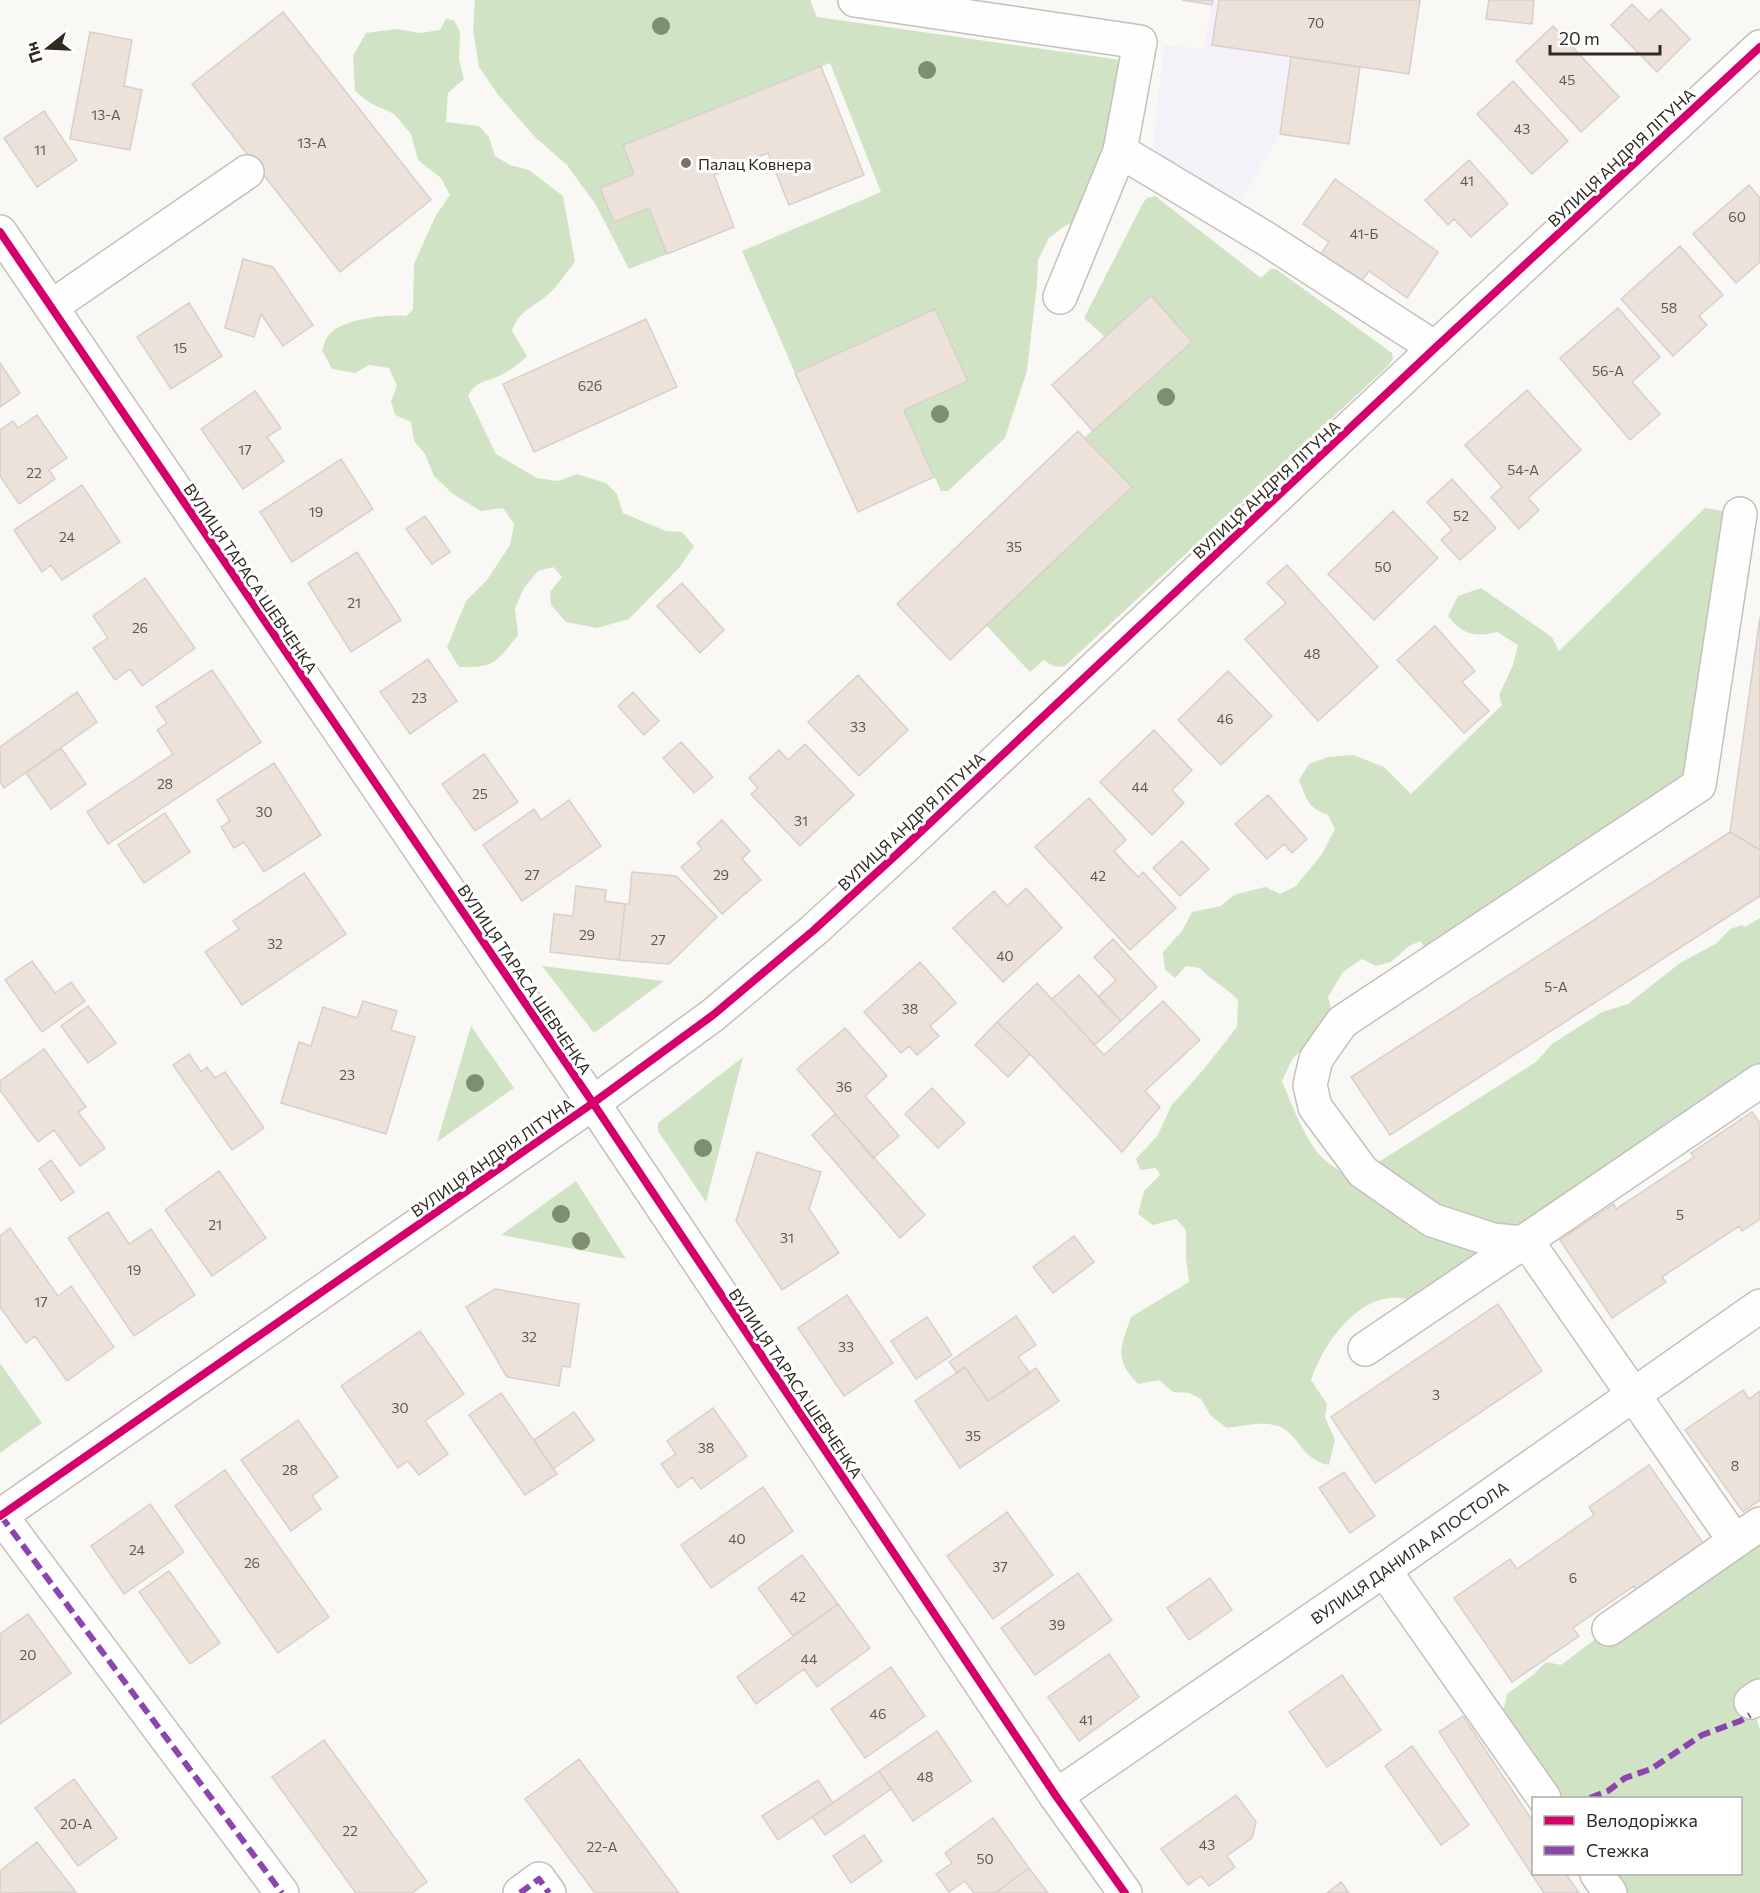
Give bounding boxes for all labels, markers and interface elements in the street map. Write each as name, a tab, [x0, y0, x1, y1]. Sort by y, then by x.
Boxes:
house number: 70	[1308, 14, 1324, 31]
north arrow	[18, 18, 78, 78]
scale bar	[1550, 18, 1660, 56]
text: 20 m	[1559, 27, 1600, 49]
text: Пн	[21, 40, 46, 66]
house number: 45	[1559, 71, 1575, 88]
street label: ВУЛИЦЯ АНДРІЯ ЛІТУНА	[1544, 84, 1698, 230]
house number: 13-А	[91, 106, 121, 123]
house number: 43	[1514, 120, 1530, 137]
house number: 13-А	[297, 134, 327, 151]
house number: 11	[34, 141, 46, 158]
place label: Палац Ковнера	[698, 154, 812, 173]
marker: Палац Ковнера	[679, 156, 693, 170]
house number: 41	[1460, 172, 1474, 189]
house number: 60	[1728, 208, 1746, 225]
house number: 41-Б	[1350, 225, 1379, 242]
house number: 58	[1661, 299, 1677, 316]
house number: 15	[173, 339, 187, 356]
house number: 56-А	[1592, 362, 1624, 379]
house number: 62б	[578, 377, 602, 394]
street label: ВУЛИЦЯ АНДРІЯ ЛІТУНА	[1189, 416, 1343, 562]
house number: 17	[238, 441, 252, 458]
house number: 54-А	[1507, 461, 1539, 478]
house number: 22	[26, 464, 42, 481]
street label: ВУЛИЦЯ ТАРАСА ШЕВЧЕНКА	[180, 479, 322, 677]
house number: 19	[309, 503, 323, 520]
house number: 52	[1453, 507, 1469, 524]
house number: 24	[59, 528, 76, 545]
house number: 35	[1006, 538, 1022, 555]
house number: 50	[1374, 558, 1392, 575]
house number: 21	[347, 594, 361, 611]
house number: 26	[132, 619, 148, 636]
house number: 48	[1304, 645, 1320, 662]
house number: 23	[411, 689, 427, 706]
house number: 46	[1217, 710, 1233, 727]
house number: 33	[850, 718, 866, 735]
street label: ВУЛИЦЯ АНДРІЯ ЛІТУНА	[834, 748, 988, 894]
house number: 28	[157, 775, 173, 792]
house number: 44	[1132, 778, 1149, 795]
house number: 25	[472, 785, 488, 802]
house number: 30	[255, 803, 273, 820]
house number: 31	[794, 812, 808, 829]
house number: 27	[524, 866, 540, 883]
house number: 29	[713, 866, 729, 883]
house number: 42	[1090, 867, 1106, 884]
street label: ВУЛИЦЯ ТАРАСА ШЕВЧЕНКА	[454, 880, 596, 1078]
house number: 29	[579, 926, 595, 943]
house number: 27	[650, 931, 666, 948]
house number: 32	[267, 935, 283, 952]
house number: 40	[996, 947, 1014, 964]
house number: 5-А	[1544, 978, 1568, 995]
house number: 38	[902, 1000, 918, 1017]
house number: 23	[339, 1066, 355, 1083]
house number: 36	[836, 1078, 852, 1095]
street label: ВУЛИЦЯ АНДРІЯ ЛІТУНА	[407, 1094, 577, 1220]
house number: 5	[1676, 1206, 1684, 1223]
house number: 21	[208, 1216, 222, 1233]
house number: 31	[780, 1229, 794, 1246]
house number: 19	[127, 1261, 141, 1278]
street label: ВУЛИЦЯ ТАРАСА ШЕВЧЕНКА	[725, 1284, 867, 1482]
house number: 17	[34, 1293, 48, 1310]
house number: 32	[521, 1328, 537, 1345]
house number: 33	[838, 1338, 854, 1355]
house number: 3	[1432, 1386, 1440, 1403]
house number: 30	[391, 1399, 409, 1416]
house number: 35	[965, 1427, 981, 1444]
house number: 38	[698, 1439, 714, 1456]
house number: 8	[1731, 1457, 1739, 1474]
house number: 28	[282, 1461, 298, 1478]
street label: ВУЛИЦЯ ДАНИЛА АПОСТОЛА	[1307, 1477, 1511, 1627]
house number: 40	[728, 1530, 746, 1547]
house number: 24	[129, 1541, 146, 1558]
house number: 26	[244, 1554, 260, 1571]
house number: 37	[992, 1558, 1008, 1575]
house number: 6	[1569, 1569, 1577, 1586]
house number: 42	[790, 1588, 806, 1605]
house number: 39	[1049, 1616, 1065, 1633]
house number: 20	[20, 1646, 36, 1663]
house number: 44	[801, 1650, 818, 1667]
house number: 46	[870, 1705, 886, 1722]
house number: 41	[1079, 1711, 1093, 1728]
house number: 48	[917, 1768, 933, 1785]
legend	[1532, 1797, 1742, 1875]
text: Велодоріжка	[1586, 1809, 1698, 1831]
house number: 20-А	[60, 1815, 92, 1832]
house number: 22	[342, 1822, 358, 1839]
house number: 43	[1199, 1836, 1215, 1853]
house number: 22-А	[587, 1838, 618, 1855]
text: Стежка	[1586, 1839, 1649, 1861]
house number: 50	[976, 1850, 994, 1867]

